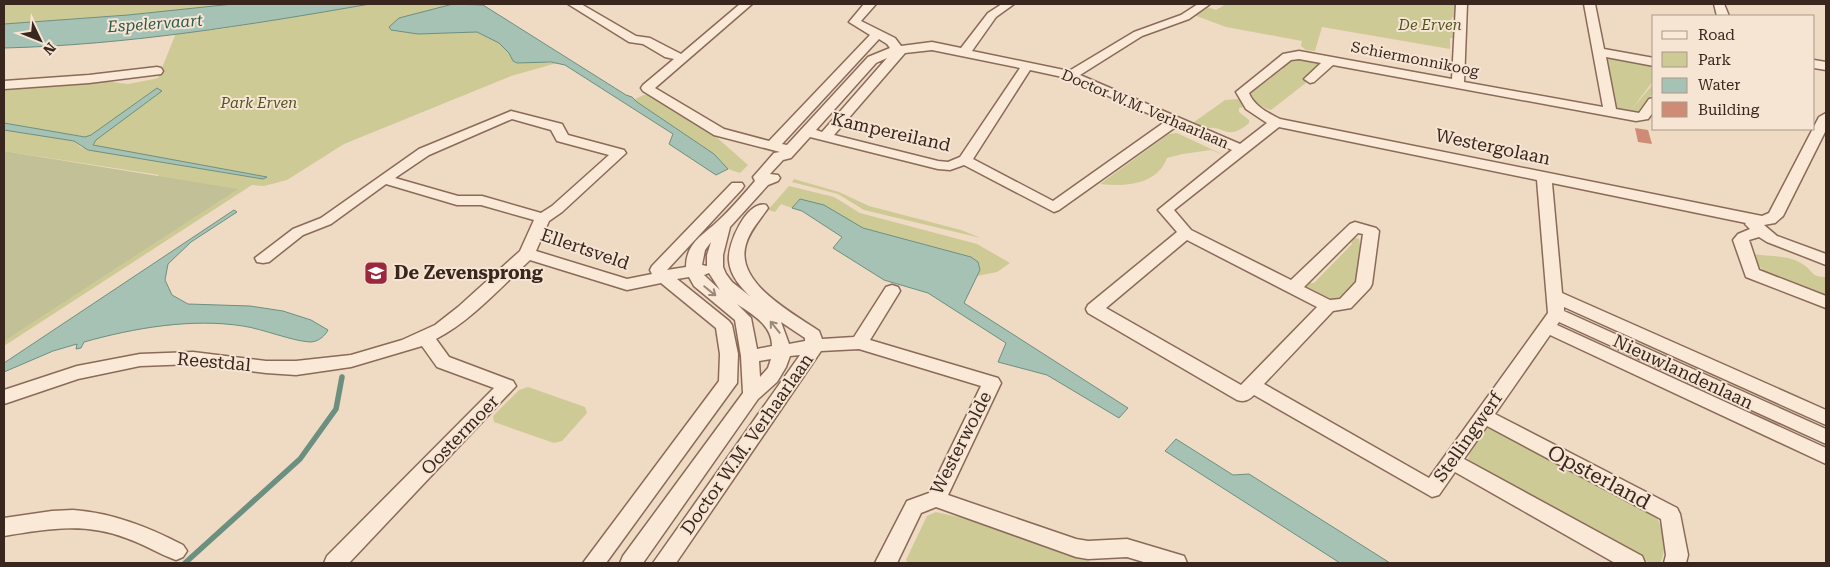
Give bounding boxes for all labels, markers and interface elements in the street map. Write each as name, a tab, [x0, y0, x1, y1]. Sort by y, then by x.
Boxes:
water label: Espelervaart	[106, 11, 203, 36]
north arrow	[15, 15, 65, 65]
legend	[1652, 15, 1815, 130]
park label: De Erven	[1397, 16, 1462, 34]
text: Road	[1698, 26, 1735, 44]
street label: Schiermonnikoog	[1350, 38, 1481, 80]
text: N	[40, 39, 59, 58]
text: Park	[1698, 51, 1732, 69]
street label: Doctor W.M. Verhaarlaan	[1059, 66, 1232, 153]
text: Water	[1698, 76, 1740, 94]
park label: Park Erven	[220, 94, 297, 112]
text: Building	[1698, 101, 1760, 119]
street label: Kampereiland	[829, 108, 953, 156]
street label: Westergolaan	[1434, 124, 1553, 169]
street label: Ellertsveld	[538, 224, 633, 274]
school or university icon: De Zevensprong	[363, 260, 389, 286]
place label: De Zevensprong	[394, 262, 544, 283]
one-way arrow	[703, 285, 716, 296]
one-way arrow	[770, 320, 781, 333]
street label: Nieuwlandenlaan	[1610, 330, 1757, 413]
street label: Reestdal	[176, 348, 252, 375]
street label: Doctor W.M. Verhaarlaan	[676, 349, 817, 538]
street label: Stellingwerf	[1429, 387, 1507, 486]
street label: Westerwolde	[926, 388, 996, 498]
street label: Oostermoer	[416, 390, 503, 479]
street label: Opsterland	[1543, 440, 1655, 514]

